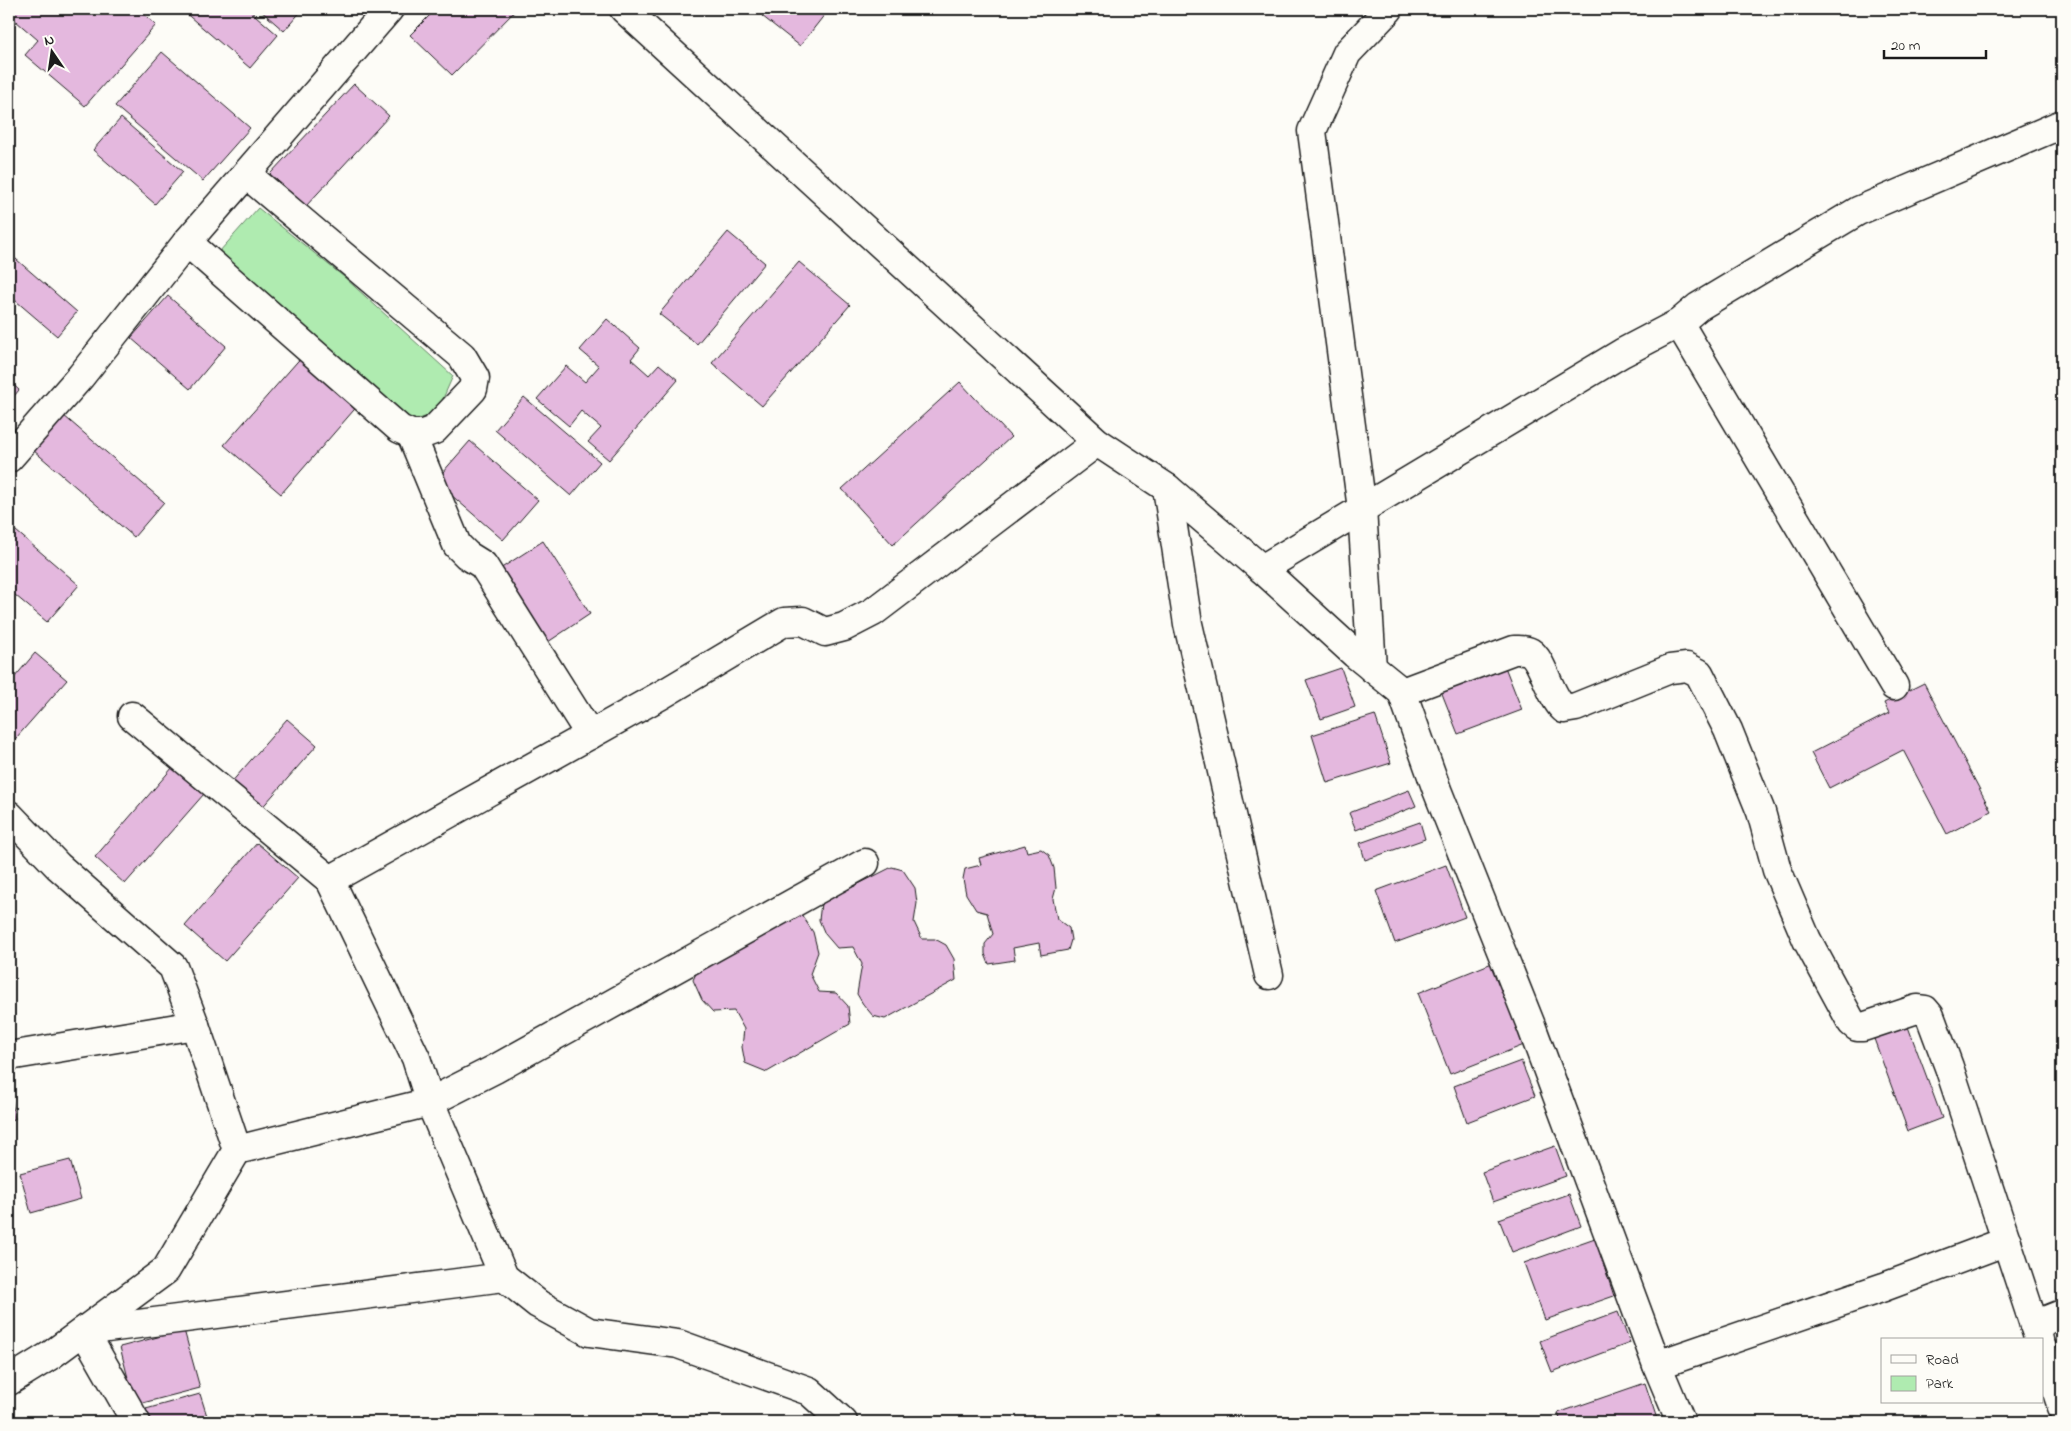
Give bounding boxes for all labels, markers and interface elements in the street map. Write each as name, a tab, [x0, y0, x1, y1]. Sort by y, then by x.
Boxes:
north arrow	[28, 28, 78, 78]
scale bar	[1884, 28, 1986, 60]
text: N	[42, 30, 56, 52]
text: 20 m	[1891, 35, 1921, 57]
legend	[1881, 1338, 2044, 1404]
text: Road	[1926, 1349, 1959, 1371]
text: Park	[1926, 1373, 1954, 1395]

